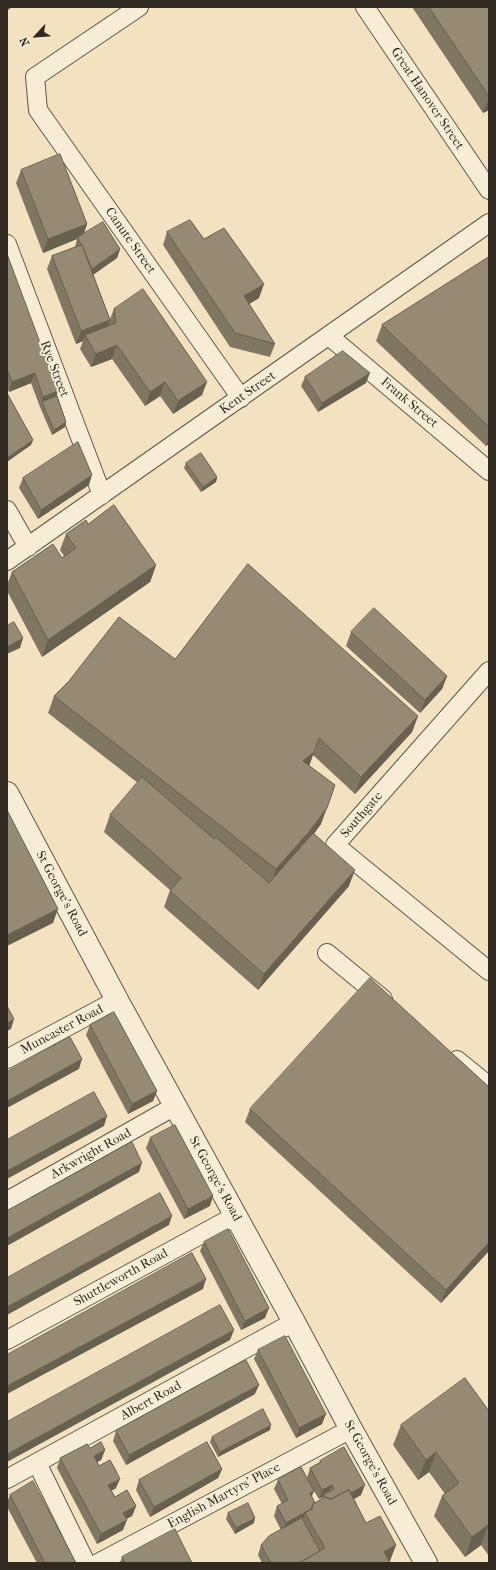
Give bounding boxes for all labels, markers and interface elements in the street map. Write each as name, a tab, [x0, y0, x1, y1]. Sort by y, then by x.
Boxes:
north arrow	[16, 16, 56, 56]
text: N	[17, 35, 32, 48]
street label: Great Hanover Street	[387, 45, 467, 153]
street label: Canute Street	[101, 205, 159, 277]
street label: Rye Street	[36, 339, 72, 399]
street label: Kent Street	[217, 368, 279, 418]
street label: Frank Street	[377, 375, 441, 431]
street label: Southgate	[338, 789, 386, 841]
street label: St George's Road	[32, 849, 90, 939]
street label: Muncaster Road	[18, 1002, 106, 1058]
street label: Arkwright Road	[48, 1125, 134, 1183]
street label: St George's Road	[185, 1134, 245, 1224]
street label: Shuttleworth Road	[71, 1246, 171, 1310]
street label: Albert Road	[118, 1378, 184, 1424]
street label: St George's Road	[340, 1418, 400, 1508]
street label: English Martyrs' Place	[165, 1460, 283, 1532]

